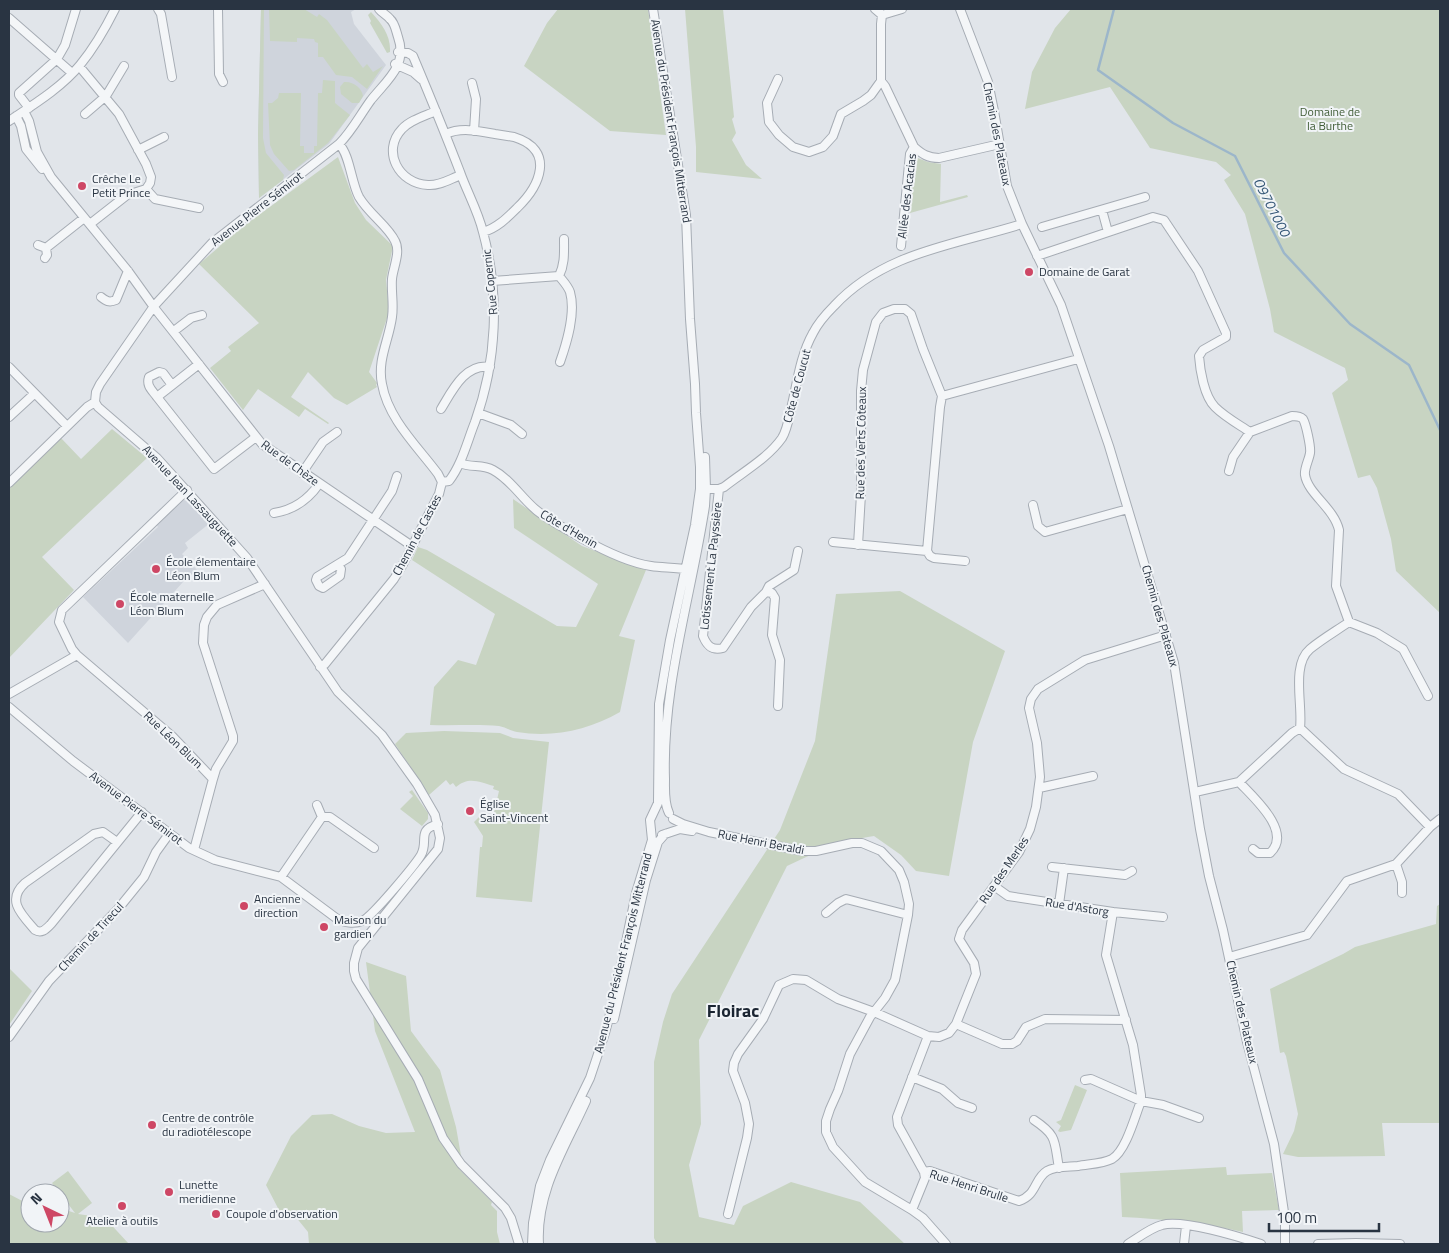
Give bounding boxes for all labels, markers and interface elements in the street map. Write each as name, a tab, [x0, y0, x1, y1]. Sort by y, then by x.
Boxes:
street label: Avenue du Président François Mitterrand	[646, 18, 697, 224]
street label: Chemin des Plateaux	[978, 80, 1017, 188]
park label: Domaine de la Burthe	[1300, 102, 1360, 135]
street label: Allée des Acacias	[892, 152, 921, 240]
street label: Avenue Pierre Sémirot	[206, 166, 308, 251]
place label: Crêche Le Petit Prince	[92, 169, 150, 202]
water label: O9701000	[1249, 174, 1297, 241]
marker: Crêche Le Petit Prince	[76, 180, 88, 192]
street label: Rue Copernic	[477, 248, 502, 316]
place label: Domaine de Garat	[1039, 262, 1131, 281]
marker: Domaine de Garat	[1023, 266, 1035, 278]
street label: Côte de Coucut	[778, 346, 816, 425]
street label: Rue des Verts Côteaux	[850, 386, 871, 500]
street label: Rue de Chèze	[257, 435, 323, 490]
street label: Avenue Jean Lassauguette	[138, 441, 243, 551]
street label: Chemin de Castes	[387, 490, 446, 579]
street label: Lotissement La Payssière	[694, 501, 727, 631]
street label: Côte d'Henin	[537, 504, 602, 553]
place label: École élementaire Léon Blum	[166, 552, 256, 585]
marker: École élementaire Léon Blum	[150, 563, 162, 575]
street label: Chemin des Plateaux	[1137, 563, 1184, 670]
place label: École maternelle Léon Blum	[130, 587, 214, 620]
marker: École maternelle Léon Blum	[114, 598, 126, 610]
street label: Rue Léon Blum	[139, 706, 207, 773]
street label: Avenue Pierre Sémirot	[86, 766, 188, 850]
place label: Église Saint-Vincent	[480, 794, 549, 827]
marker: Église Saint-Vincent	[464, 805, 476, 817]
street label: Rue Henri Beraldi	[716, 824, 806, 859]
street label: Rue des Merles	[974, 832, 1033, 907]
street label: Avenue du Président François Mitterrand	[588, 851, 657, 1055]
place label: Ancienne direction	[254, 889, 300, 922]
street label: Rue d'Astorg	[1044, 892, 1110, 921]
street label: Chemin de Tirecul	[53, 898, 128, 976]
marker: Ancienne direction	[238, 900, 250, 912]
place label: Maison du gardien	[334, 910, 386, 943]
marker: Maison du gardien	[318, 921, 330, 933]
street label: Chemin des Plateaux	[1221, 958, 1264, 1066]
district label: Floirac	[707, 997, 759, 1024]
place label: Centre de contrôle du radiotélescope	[162, 1108, 254, 1141]
marker: Centre de contrôle du radiotélescope	[146, 1119, 158, 1131]
street label: Rue Henri Brulle	[927, 1164, 1011, 1207]
place label: Lunette meridienne	[179, 1175, 236, 1208]
north arrow	[20, 1183, 70, 1233]
marker: Lunette meridienne	[163, 1186, 175, 1198]
text: N	[25, 1187, 47, 1209]
marker: Atelier à outils	[116, 1200, 128, 1212]
scale bar	[1269, 1200, 1379, 1232]
place label: Coupole d'observation	[226, 1204, 338, 1223]
text: 100 m	[1276, 1206, 1317, 1229]
marker: Coupole d'observation	[210, 1208, 222, 1220]
place label: Atelier à outils	[86, 1211, 158, 1230]

